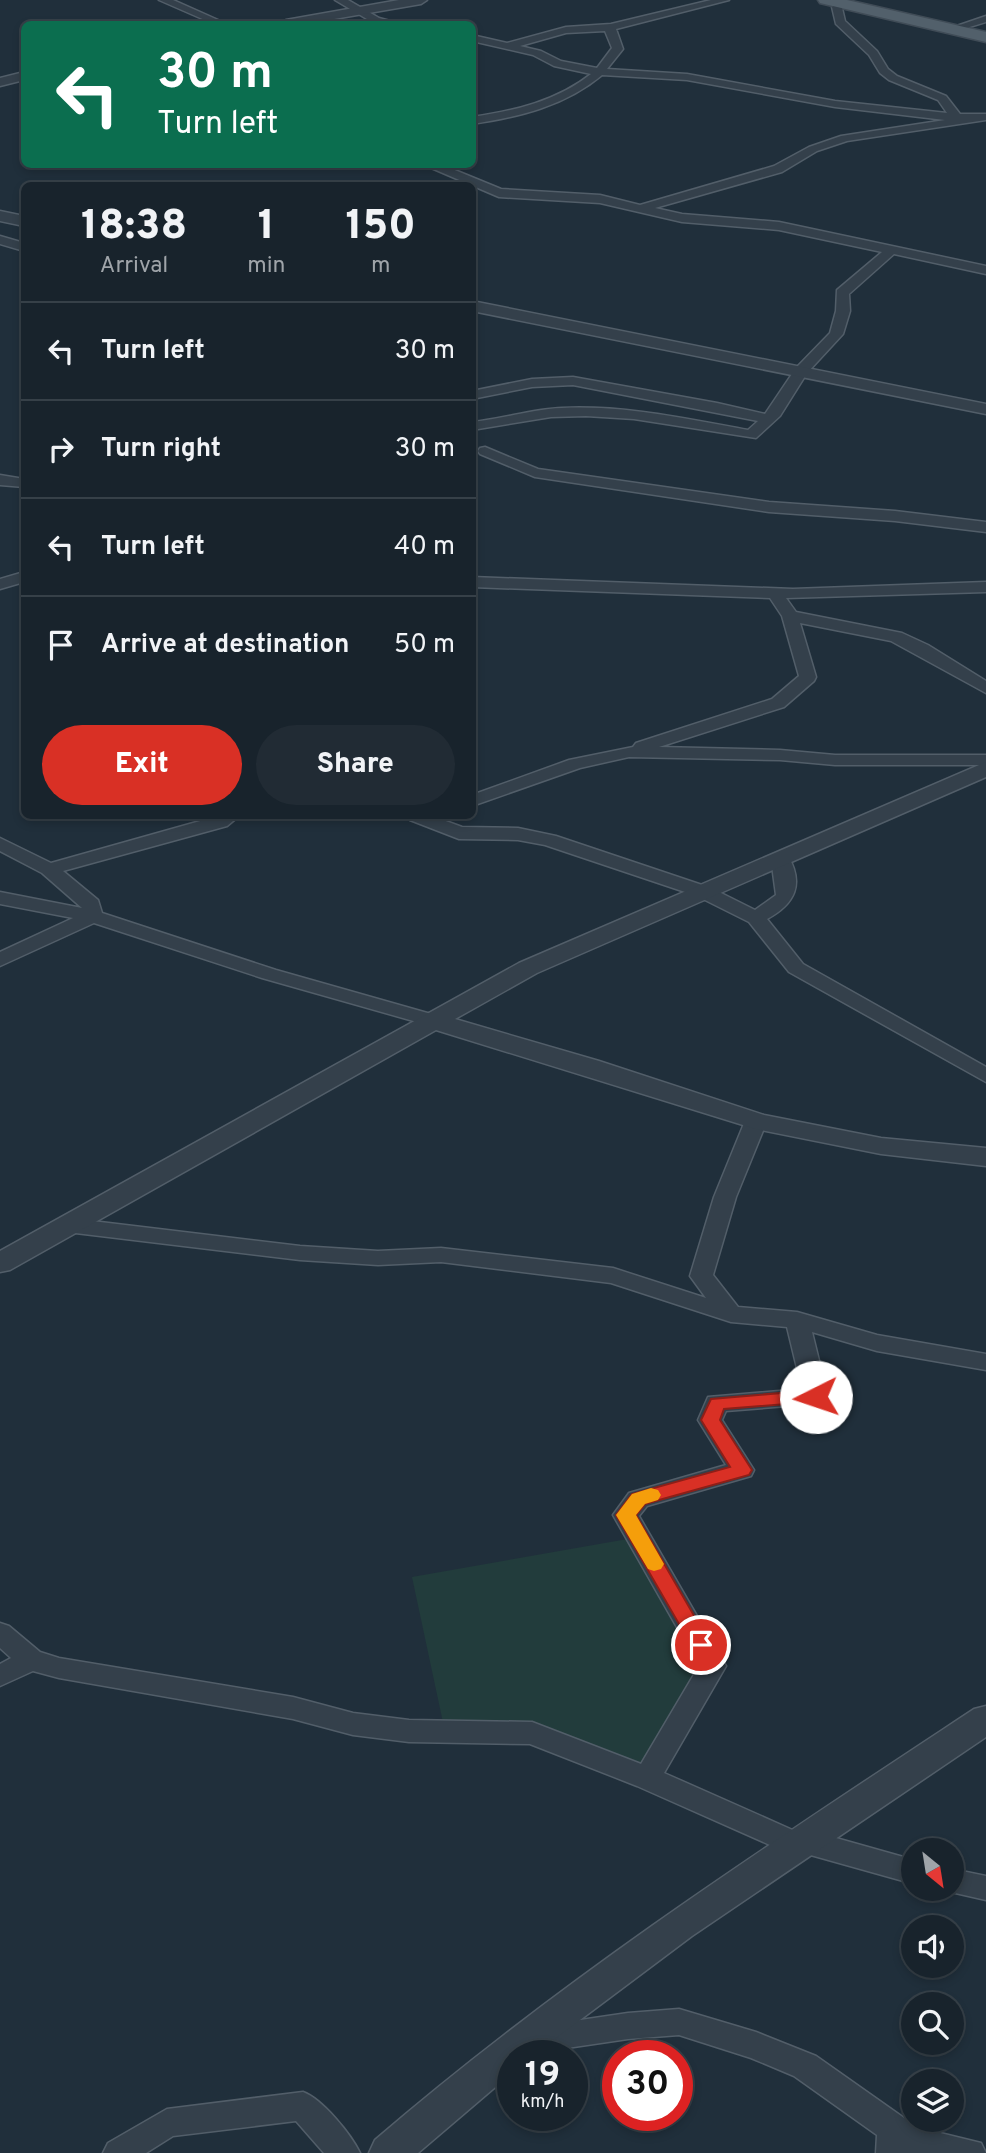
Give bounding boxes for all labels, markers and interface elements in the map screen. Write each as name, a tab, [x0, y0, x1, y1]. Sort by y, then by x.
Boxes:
text: 30 m	[157, 44, 273, 106]
icon: left	[42, 49, 133, 140]
text: Turn left	[157, 105, 278, 145]
text: 18:38	[81, 201, 187, 254]
text: 1	[258, 201, 275, 254]
text: 150	[345, 201, 416, 254]
text: Arrival	[100, 252, 168, 281]
text: min	[247, 252, 285, 281]
text: m	[371, 252, 390, 281]
icon: left	[42, 332, 80, 370]
text: Turn left	[101, 335, 205, 368]
text: 30 m	[395, 335, 455, 368]
icon: right	[42, 430, 80, 468]
text: Turn right	[101, 433, 221, 466]
text: 30 m	[395, 433, 455, 466]
icon: left	[42, 528, 80, 566]
text: Turn left	[101, 531, 205, 564]
text: 40 m	[394, 531, 455, 564]
icon: arrive	[42, 626, 80, 664]
text: Arrive at destination	[101, 629, 349, 662]
text: 50 m	[394, 629, 455, 662]
button: Exit	[42, 725, 242, 805]
button: Share	[256, 725, 455, 805]
position arrow	[779, 1360, 853, 1434]
pin	[671, 1615, 731, 1675]
icon: arrive	[682, 1626, 720, 1664]
north arrow	[901, 1838, 964, 1900]
map controls	[901, 1838, 964, 2132]
button: sound	[901, 1915, 964, 1978]
button: search	[901, 1992, 964, 2055]
speed limit sign: 30	[602, 2040, 693, 2131]
text: 19	[525, 2054, 560, 2098]
button: layers	[901, 2069, 964, 2132]
text: km/h	[521, 2091, 564, 2114]

